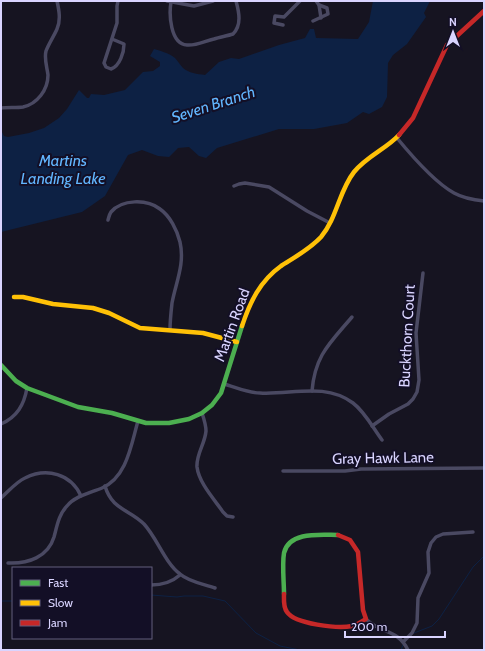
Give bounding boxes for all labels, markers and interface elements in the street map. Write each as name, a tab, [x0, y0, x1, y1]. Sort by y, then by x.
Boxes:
north arrow	[433, 12, 473, 52]
text: N	[449, 15, 457, 29]
water label: Seven Branch	[169, 82, 258, 127]
water label: Martins Landing Lake	[21, 151, 105, 188]
street label: Buckthorn Court	[395, 284, 419, 388]
street label: Martin Road	[210, 286, 254, 364]
street label: Gray Hawk Lane	[332, 448, 434, 468]
legend	[12, 567, 152, 639]
text: Fast	[48, 575, 68, 590]
text: Slow	[48, 595, 73, 610]
scale bar	[345, 613, 445, 639]
text: Jam	[47, 615, 67, 630]
text: 200 m	[351, 619, 387, 634]

